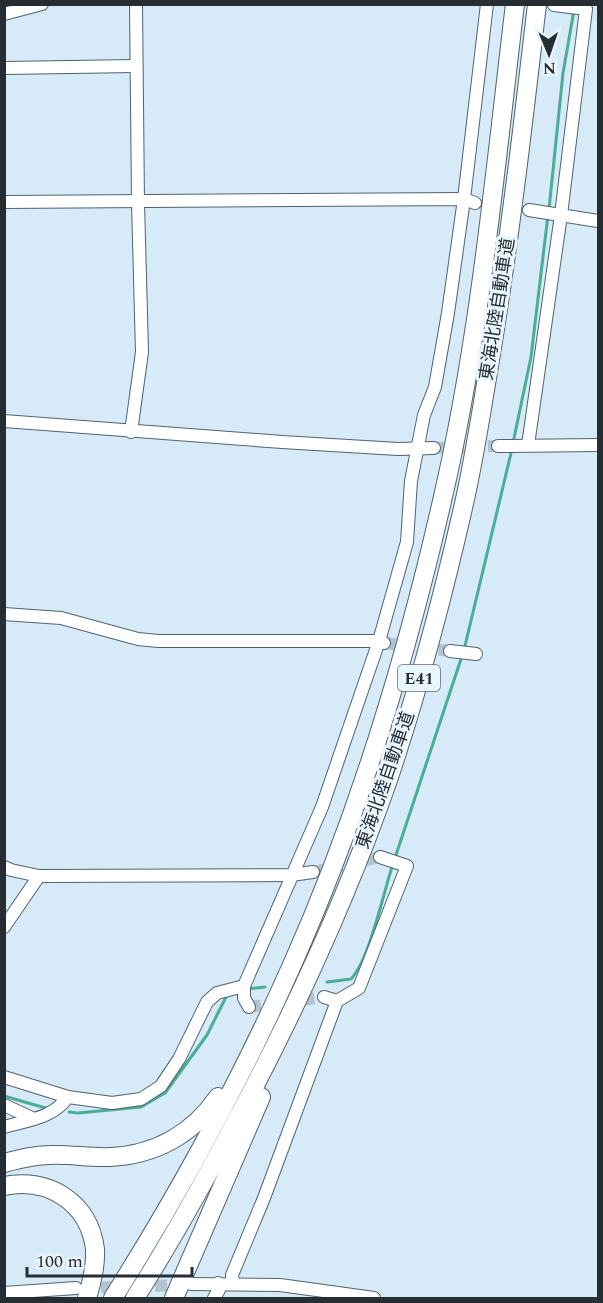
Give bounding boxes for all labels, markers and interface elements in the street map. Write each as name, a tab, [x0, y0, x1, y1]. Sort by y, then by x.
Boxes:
north arrow	[519, 24, 579, 84]
text: N	[543, 56, 556, 80]
street label: 東海北陸自動車道	[473, 236, 522, 382]
road number: E41	[398, 665, 440, 691]
street label: 東海北陸自動車道	[349, 708, 422, 853]
scale bar	[27, 1240, 192, 1278]
text: 100 m	[36, 1248, 83, 1275]

